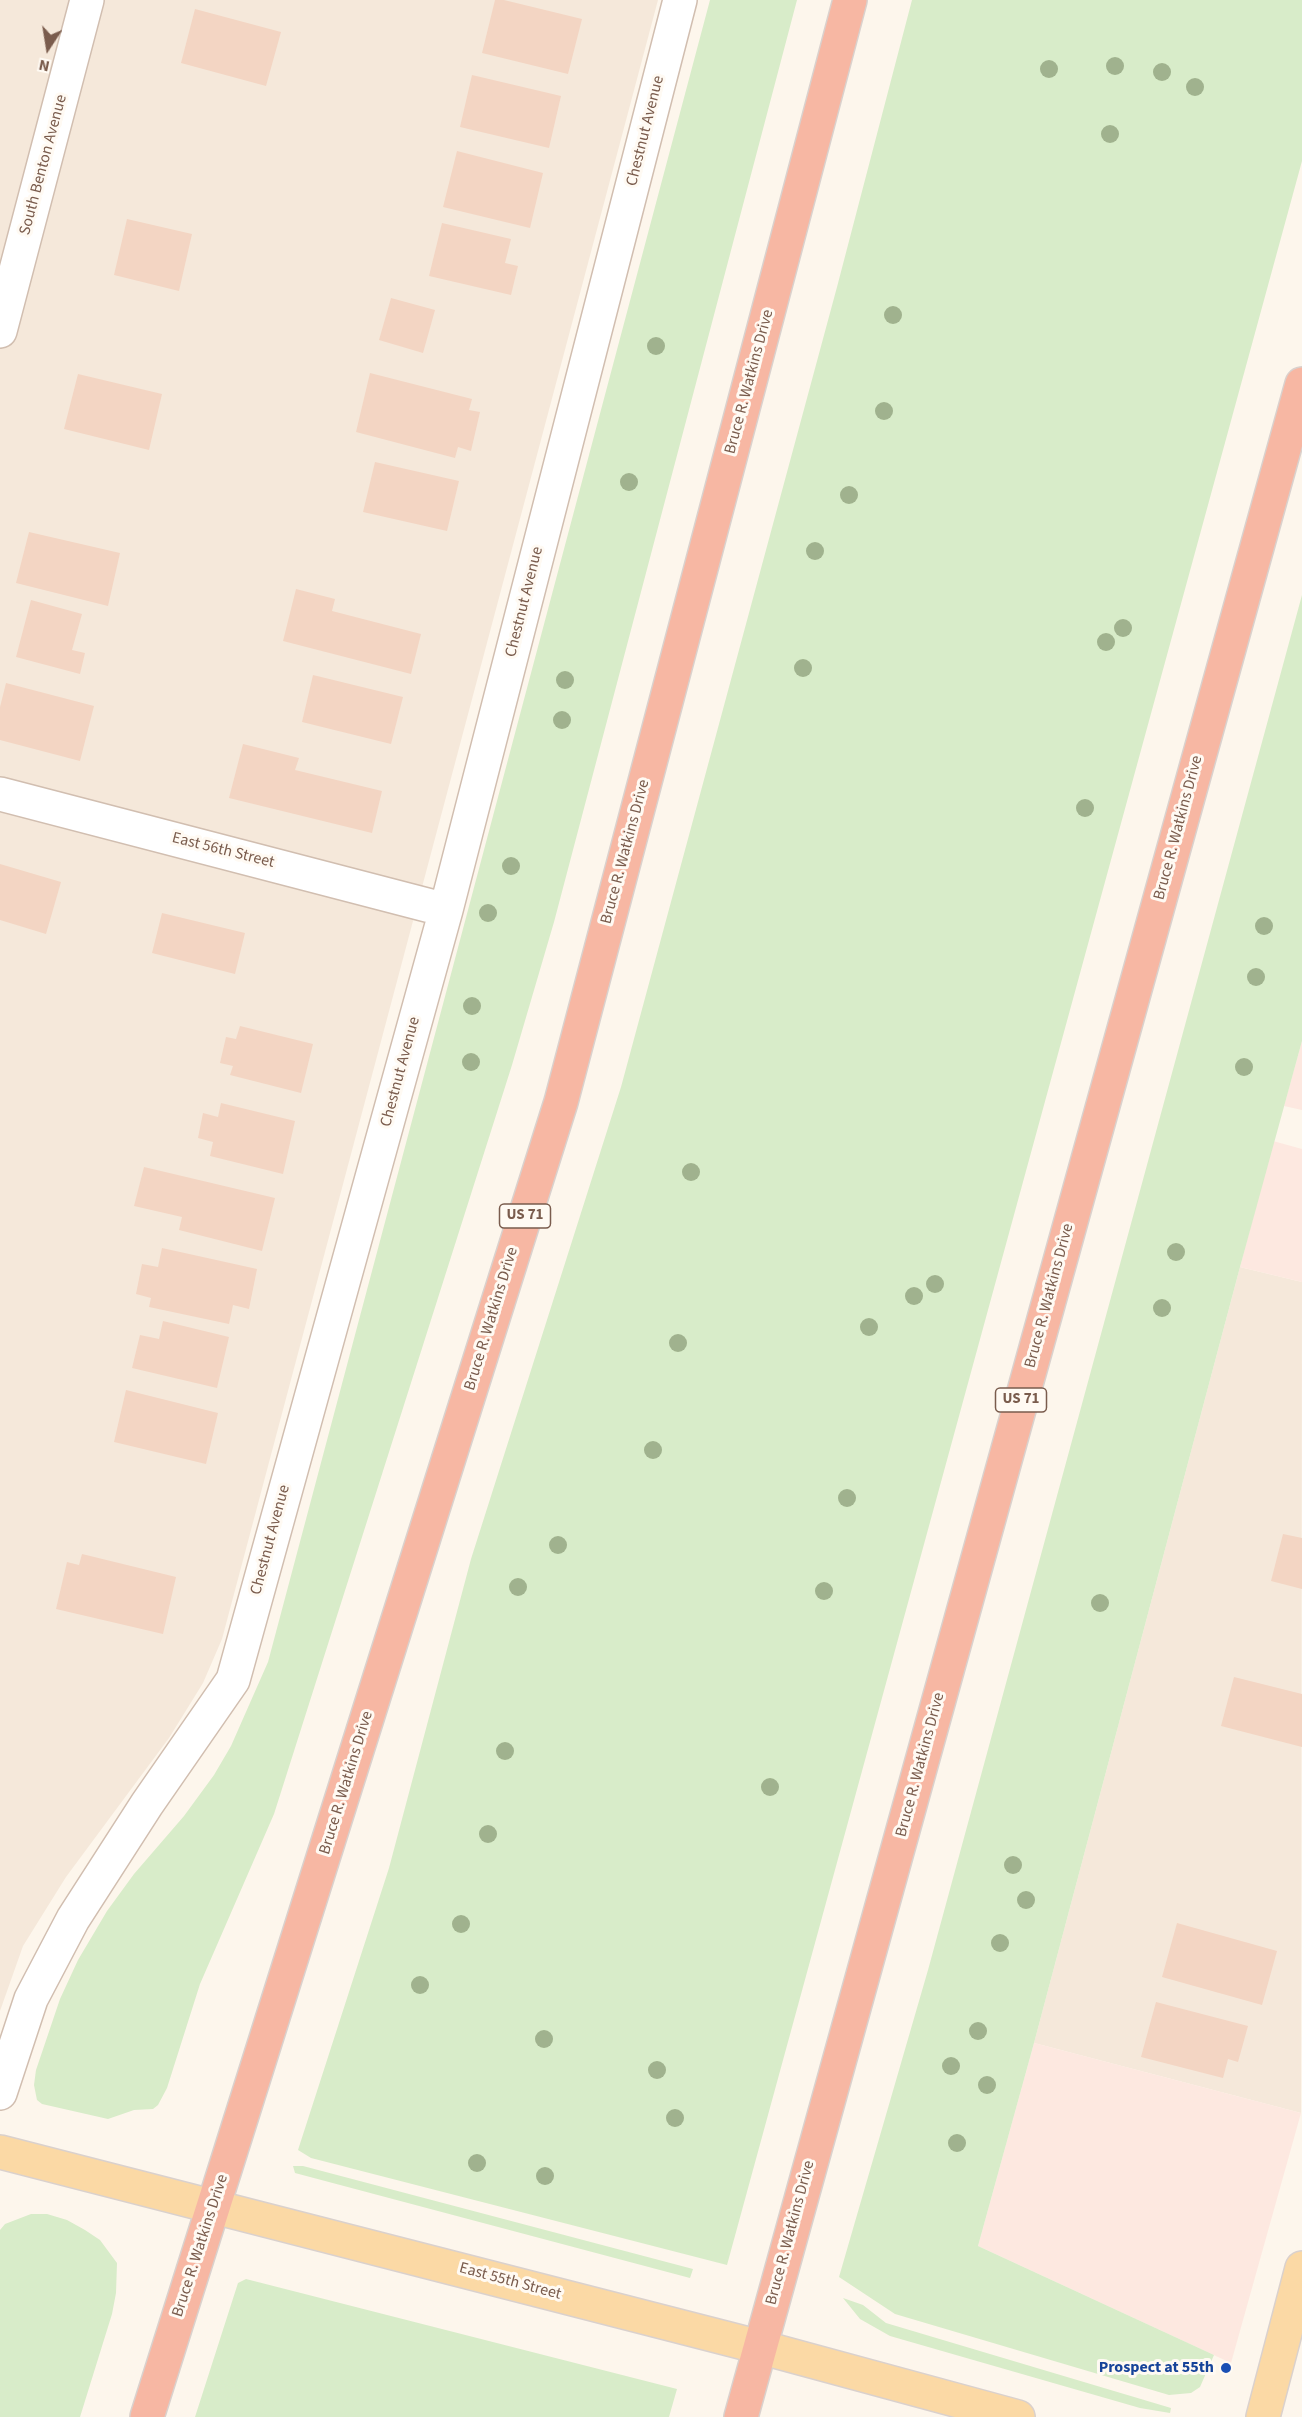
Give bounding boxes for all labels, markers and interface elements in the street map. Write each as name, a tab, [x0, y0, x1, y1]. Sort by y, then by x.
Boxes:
north arrow	[18, 18, 78, 78]
text: N	[37, 54, 52, 77]
street label: Chestnut Avenue	[623, 74, 669, 188]
street label: South Benton Avenue	[16, 93, 72, 237]
street label: Bruce R. Watkins Drive	[721, 308, 779, 456]
street label: Chestnut Avenue	[502, 545, 548, 659]
street label: Bruce R. Watkins Drive	[1150, 754, 1208, 902]
street label: Bruce R. Watkins Drive	[597, 778, 655, 926]
street label: East 56th Street	[170, 829, 276, 873]
street label: Chestnut Avenue	[377, 1015, 425, 1129]
road number: US 71	[500, 1204, 550, 1228]
street label: Bruce R. Watkins Drive	[1021, 1222, 1079, 1370]
street label: Bruce R. Watkins Drive	[461, 1245, 523, 1393]
road number: US 71	[996, 1388, 1046, 1412]
street label: Chestnut Avenue	[247, 1483, 295, 1597]
street label: Bruce R. Watkins Drive	[892, 1691, 950, 1839]
street label: Bruce R. Watkins Drive	[316, 1709, 378, 1857]
street label: Bruce R. Watkins Drive	[762, 2159, 820, 2307]
street label: Bruce R. Watkins Drive	[169, 2172, 233, 2320]
street label: East 55th Street	[457, 2259, 563, 2305]
place label: Prospect at 55th	[1099, 2358, 1214, 2378]
marker: Prospect at 55th	[1219, 2361, 1233, 2375]

